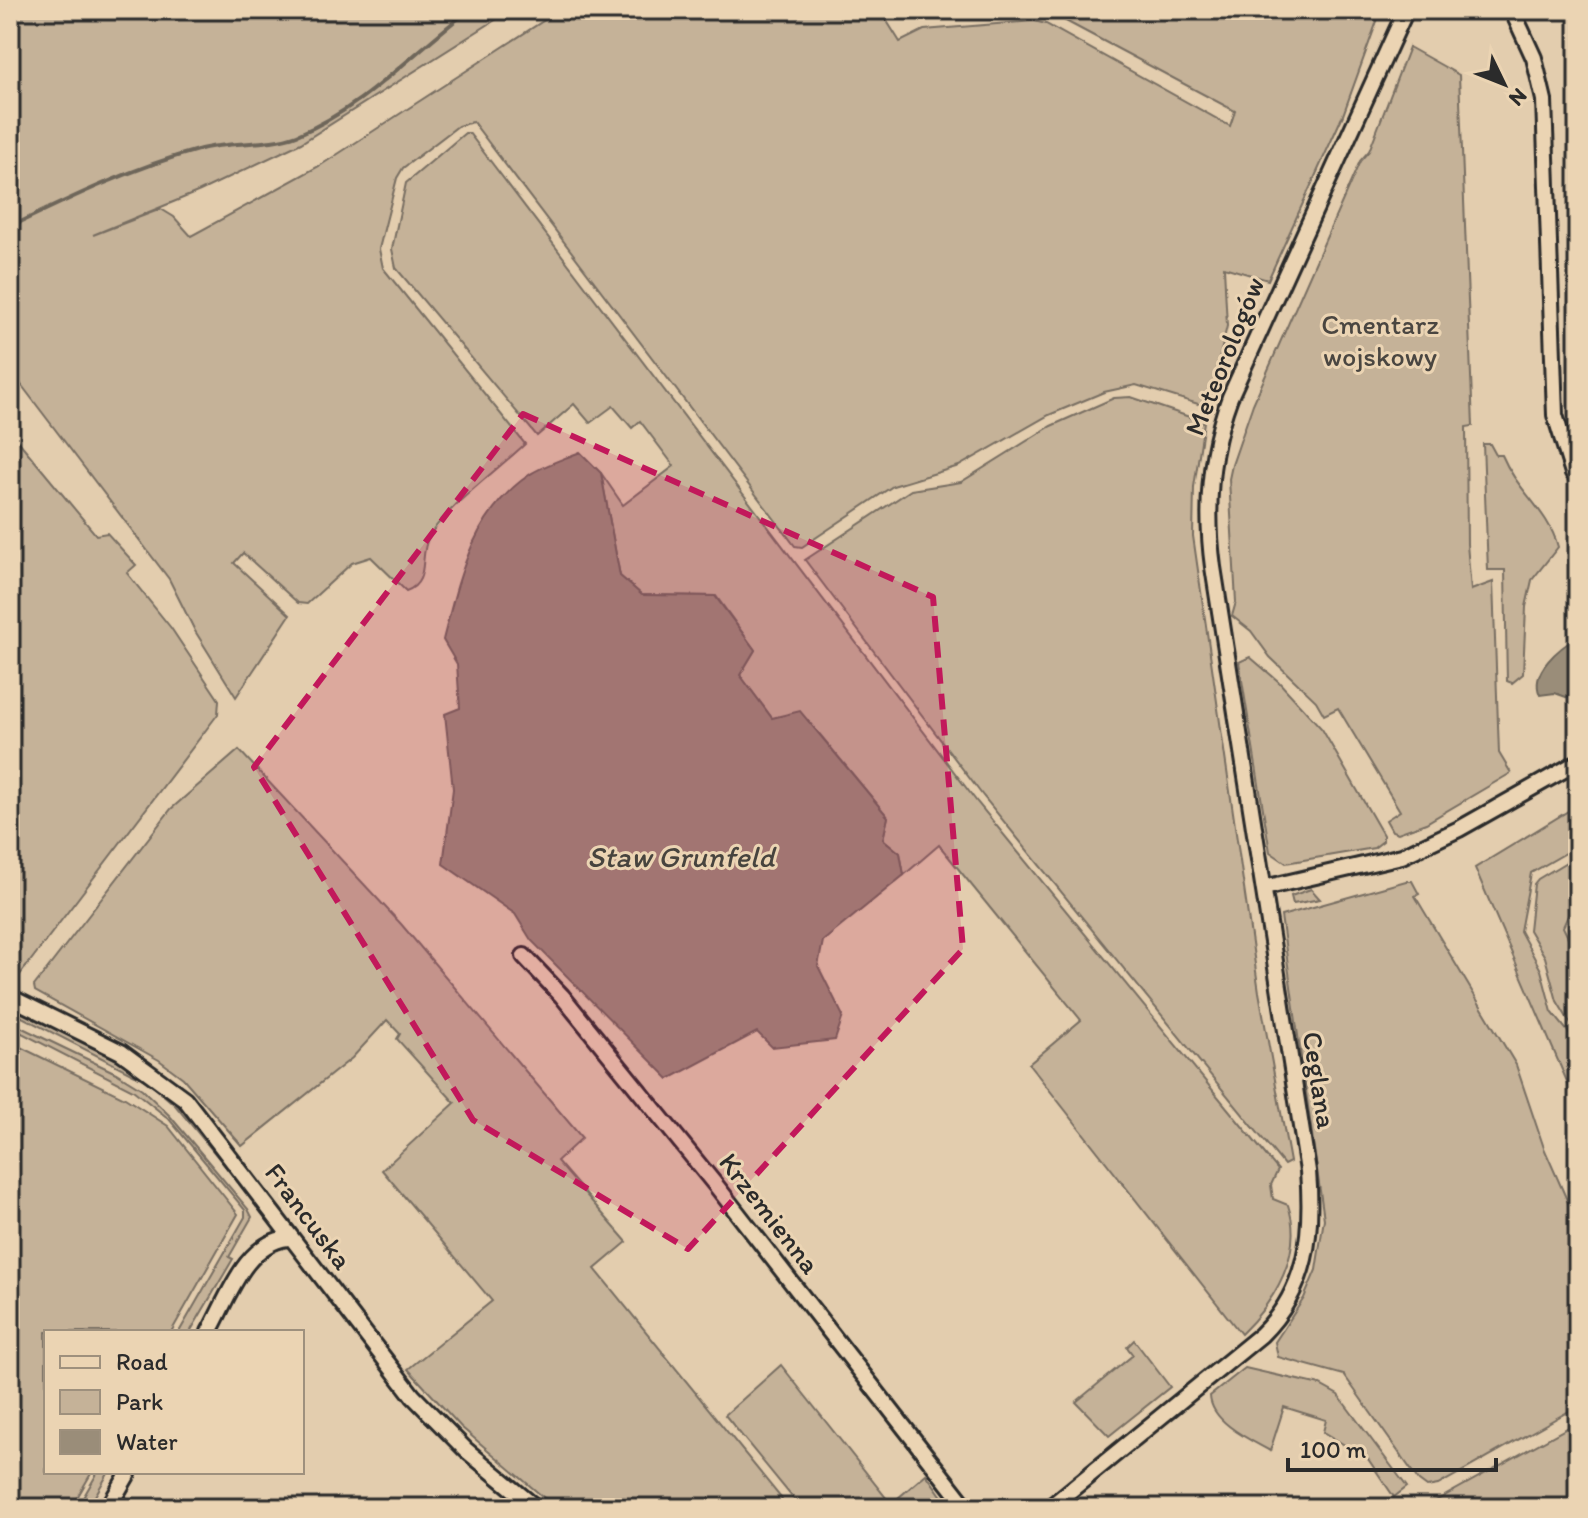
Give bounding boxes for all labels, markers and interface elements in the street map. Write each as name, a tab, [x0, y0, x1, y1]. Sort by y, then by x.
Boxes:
north arrow	[1464, 44, 1544, 124]
text: N	[1503, 83, 1533, 112]
street label: Meteorologów	[1177, 272, 1271, 440]
park label: Cmentarz wojskowy	[1321, 307, 1439, 373]
water label: Staw Grunfeld	[587, 838, 777, 875]
street label: Ceglana	[1296, 1029, 1345, 1131]
street label: Krzemienna	[712, 1146, 828, 1281]
street label: Francuska	[258, 1156, 360, 1276]
legend	[44, 1330, 304, 1474]
text: Road	[116, 1347, 168, 1376]
text: Park	[116, 1387, 163, 1416]
scale bar	[1288, 1422, 1496, 1472]
text: Water	[116, 1427, 178, 1456]
text: 100 m	[1300, 1435, 1366, 1464]

